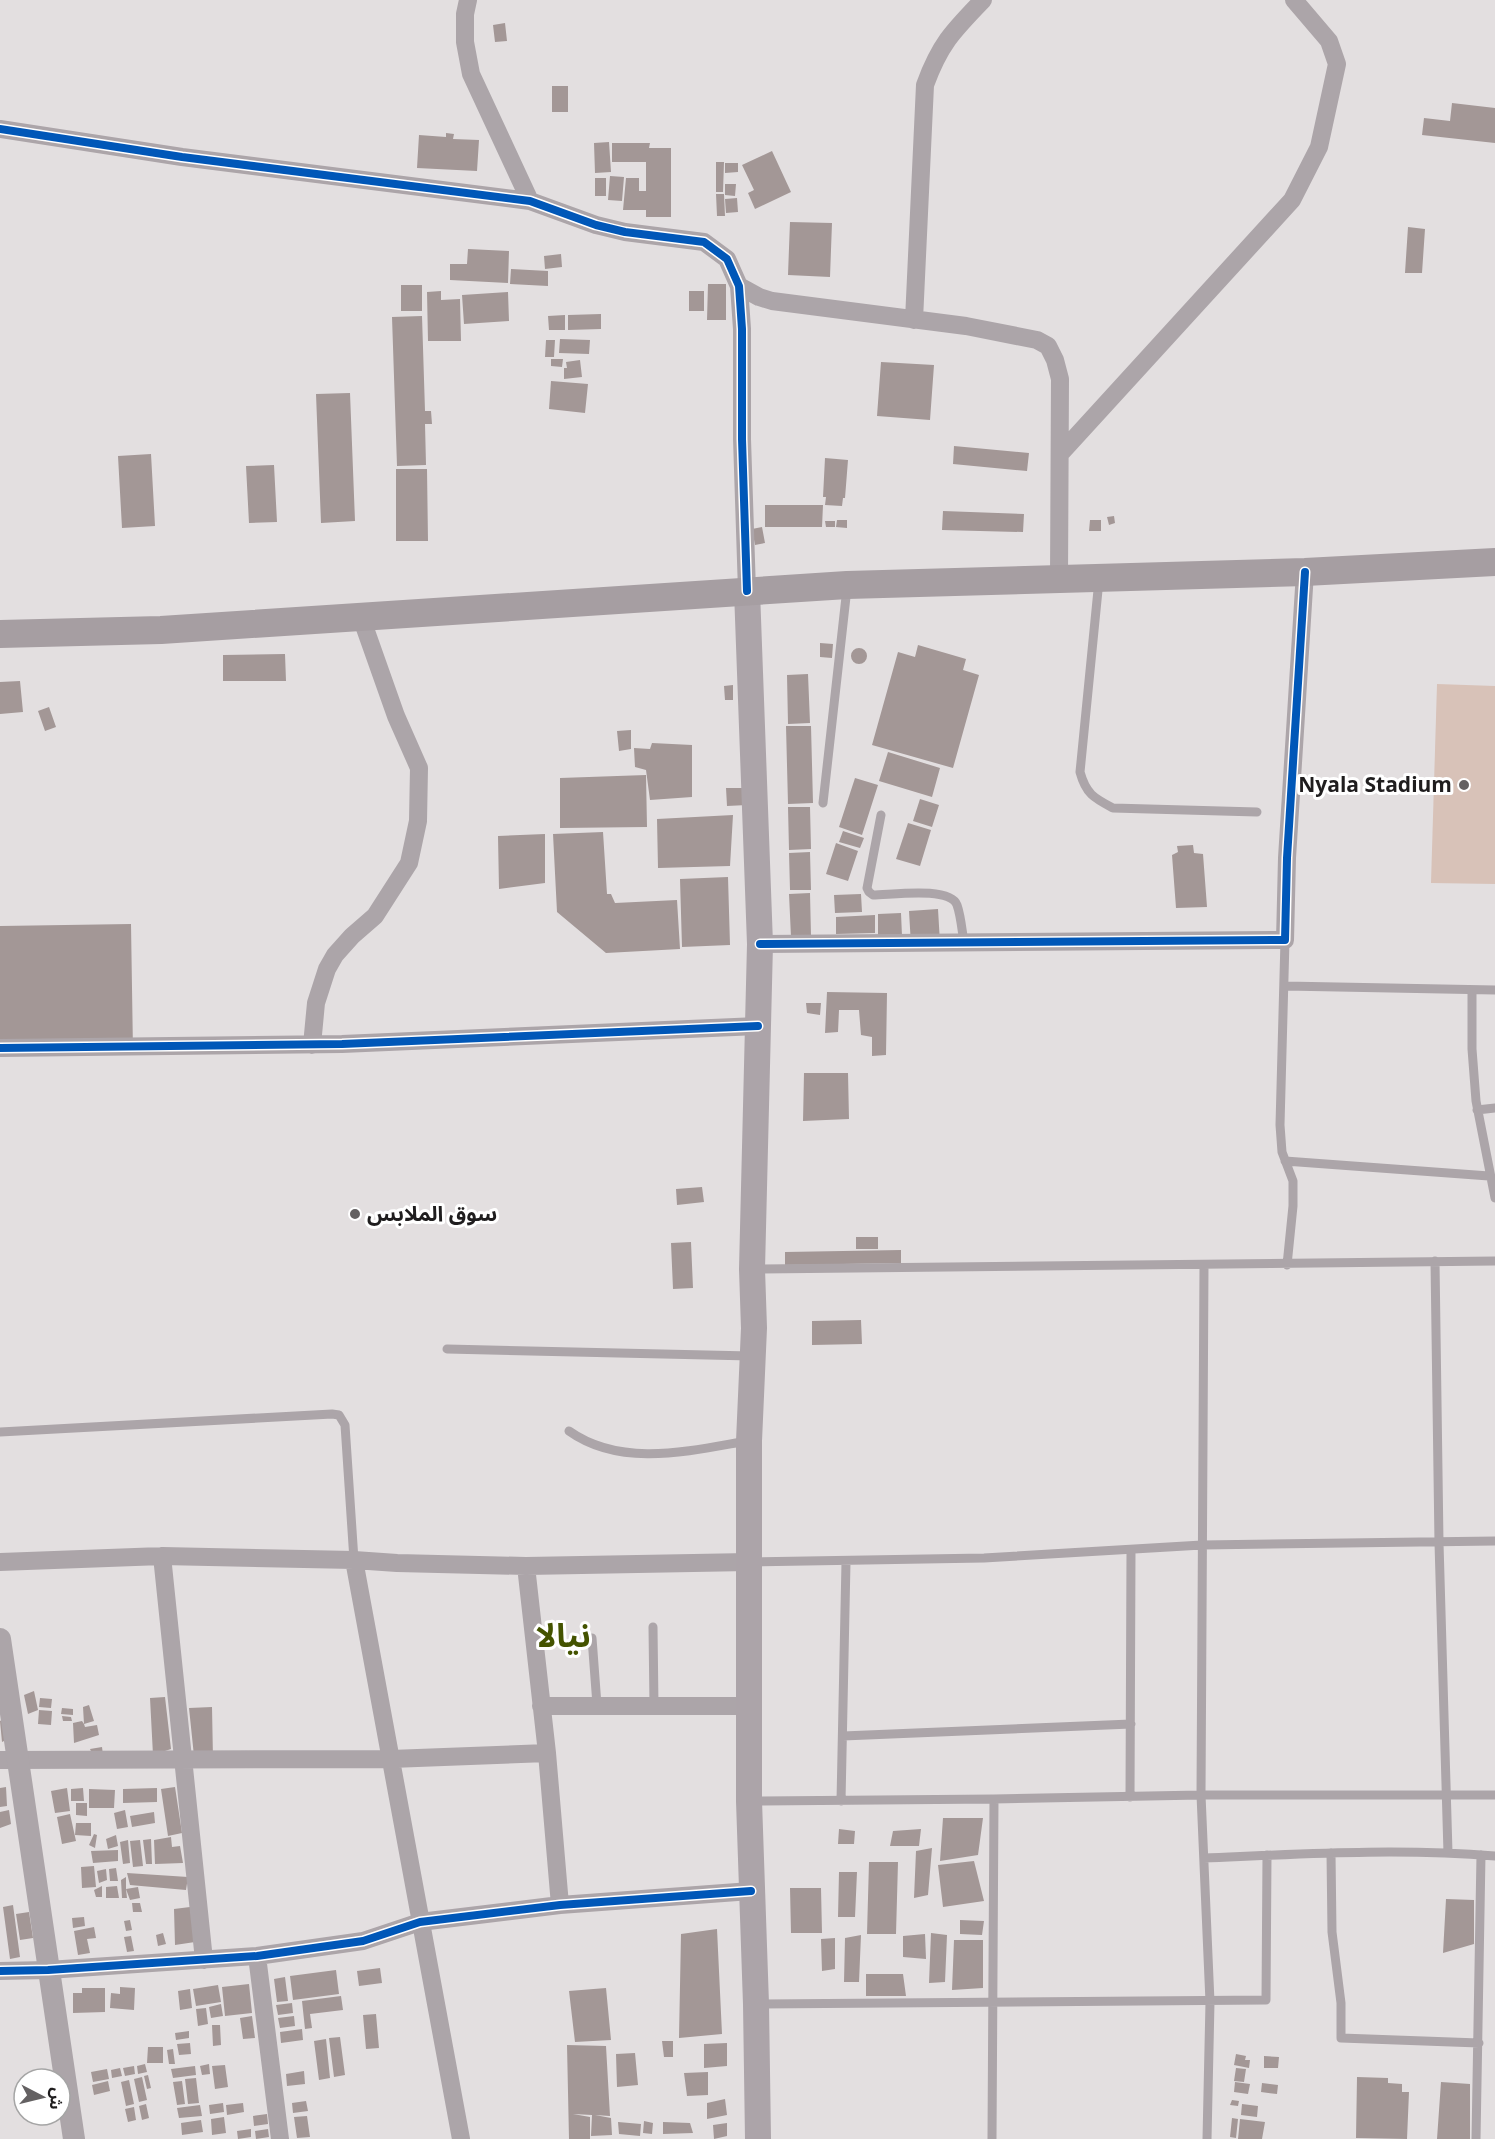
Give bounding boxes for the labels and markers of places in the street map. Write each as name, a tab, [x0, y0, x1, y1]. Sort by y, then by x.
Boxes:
place label: Nyala Stadium	[1298, 770, 1452, 798]
marker: Nyala Stadium	[1457, 778, 1471, 792]
place label: سوق الملابس	[367, 1199, 497, 1227]
marker: سوق الملابس	[348, 1207, 362, 1221]

